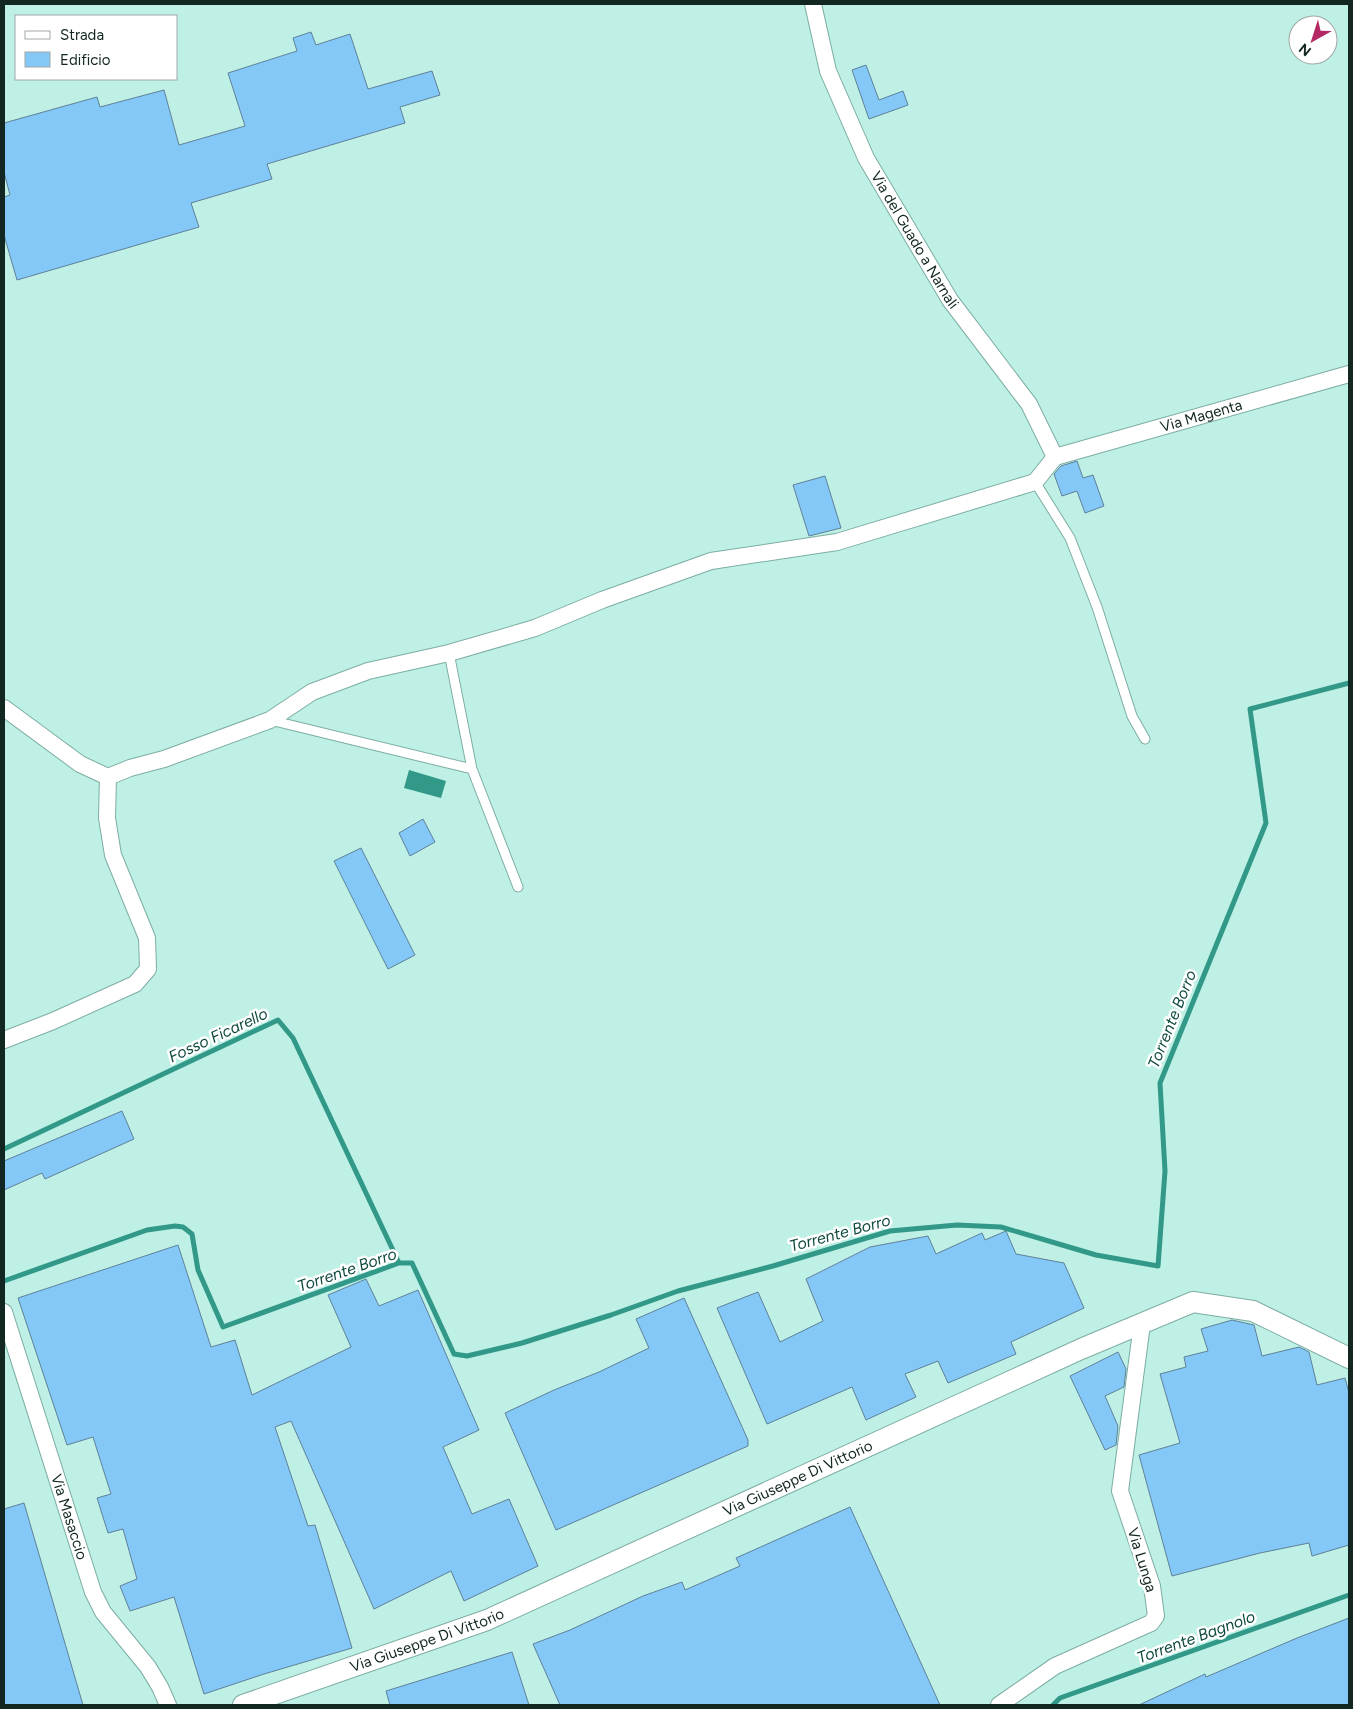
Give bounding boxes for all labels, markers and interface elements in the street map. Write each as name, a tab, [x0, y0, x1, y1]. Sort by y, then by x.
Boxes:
legend	[15, 15, 178, 80]
north arrow	[1288, 15, 1338, 65]
text: Strada	[60, 26, 104, 44]
text: N	[1296, 40, 1315, 60]
text: Edificio	[60, 51, 111, 69]
street label: Via del Guado a Narnali	[867, 168, 962, 312]
street label: Via Magenta	[1158, 396, 1244, 436]
water label: Torrente Borro	[1144, 967, 1200, 1071]
water label: Fosso Ficarello	[165, 1004, 271, 1066]
water label: Torrente Borro	[787, 1210, 893, 1256]
water label: Torrente Borro	[295, 1244, 399, 1296]
street label: Via Giuseppe Di Vittorio	[720, 1436, 876, 1520]
street label: Via Masaccio	[47, 1472, 91, 1562]
street label: Via Lunga	[1124, 1526, 1160, 1594]
street label: Via Giuseppe Di Vittorio	[348, 1604, 507, 1676]
water label: Torrente Bagnolo	[1134, 1607, 1258, 1667]

